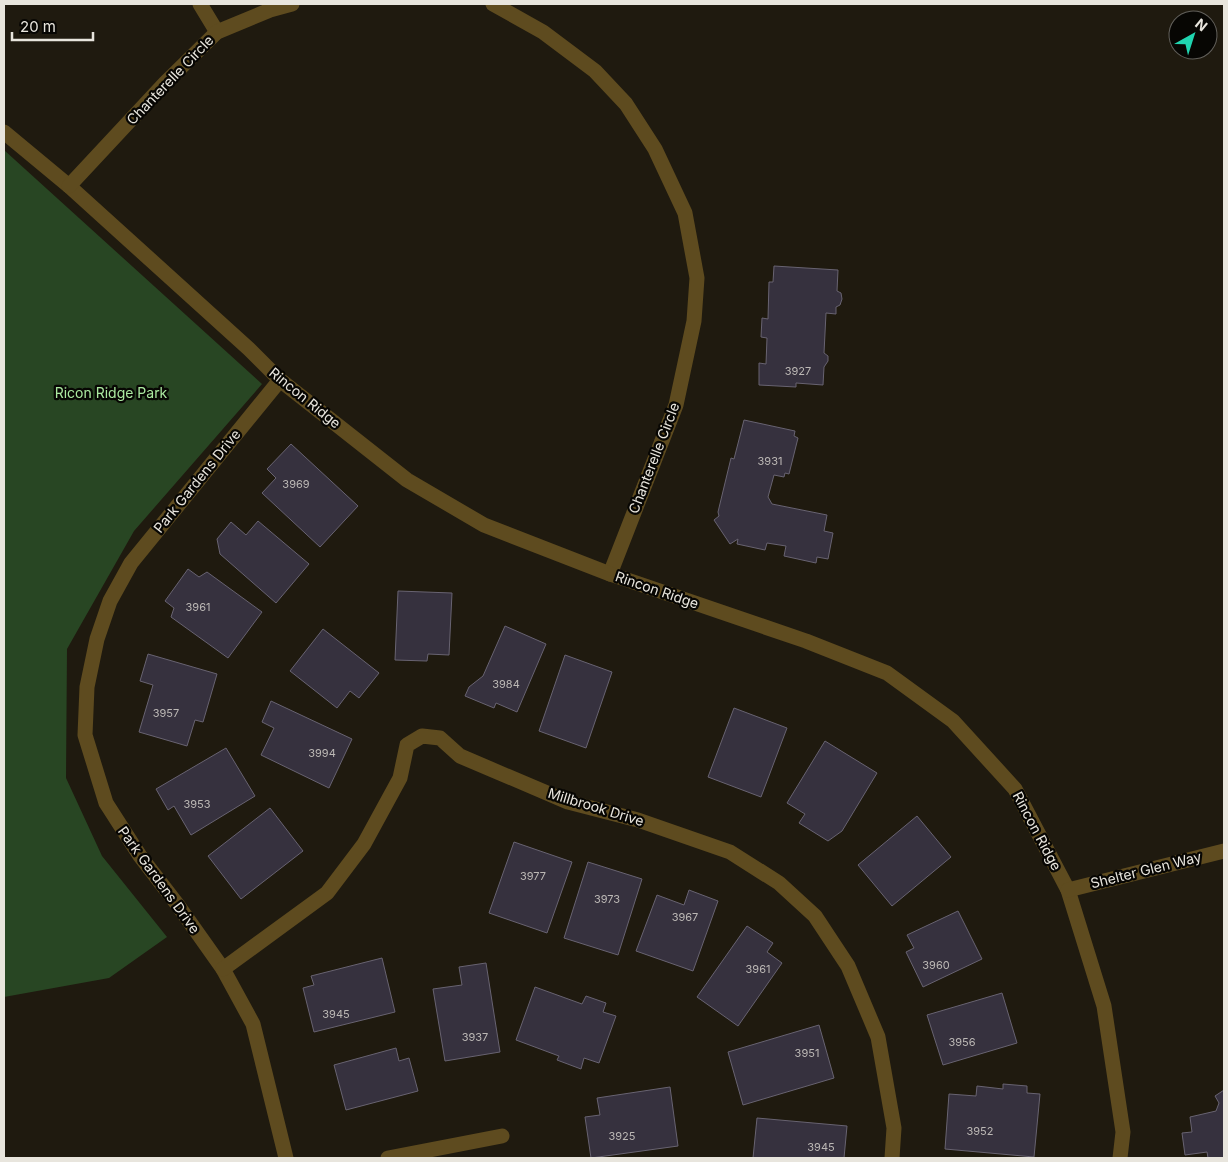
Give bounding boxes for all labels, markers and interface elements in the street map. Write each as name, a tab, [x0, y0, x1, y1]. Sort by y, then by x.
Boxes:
scale bar	[12, 10, 94, 42]
north arrow	[1168, 10, 1218, 60]
text: N	[1192, 15, 1211, 34]
text: 20 m	[20, 17, 56, 36]
street label: Chanterelle Circle	[123, 31, 217, 128]
street label: Rincon Ridge	[266, 364, 344, 432]
house number: 3927	[785, 364, 811, 378]
park label: Ricon Ridge Park	[55, 384, 168, 401]
street label: Chanterelle Circle	[625, 400, 683, 516]
street label: Park Gardens Drive	[150, 425, 244, 536]
house number: 3931	[758, 454, 782, 468]
house number: 3969	[282, 477, 310, 491]
street label: Rincon Ridge	[613, 567, 701, 612]
house number: 3961	[186, 600, 210, 614]
house number: 3984	[492, 677, 520, 691]
house number: 3957	[153, 706, 179, 720]
house number: 3994	[308, 746, 336, 760]
street label: Millbrook Drive	[546, 784, 646, 829]
street label: Rincon Ridge	[1010, 788, 1065, 873]
house number: 3953	[183, 797, 211, 811]
street label: Park Gardens Drive	[115, 823, 204, 937]
street label: Shelter Glen Way	[1089, 847, 1203, 892]
house number: 3977	[520, 869, 546, 883]
house number: 3973	[594, 892, 620, 906]
house number: 3967	[672, 910, 698, 924]
house number: 3960	[922, 958, 950, 972]
house number: 3961	[746, 962, 770, 976]
house number: 3945	[322, 1007, 350, 1021]
house number: 3937	[462, 1030, 488, 1044]
house number: 3956	[948, 1035, 976, 1049]
house number: 3951	[795, 1046, 819, 1060]
house number: 3952	[966, 1124, 994, 1138]
house number: 3925	[608, 1129, 636, 1143]
house number: 3945	[807, 1140, 835, 1154]

